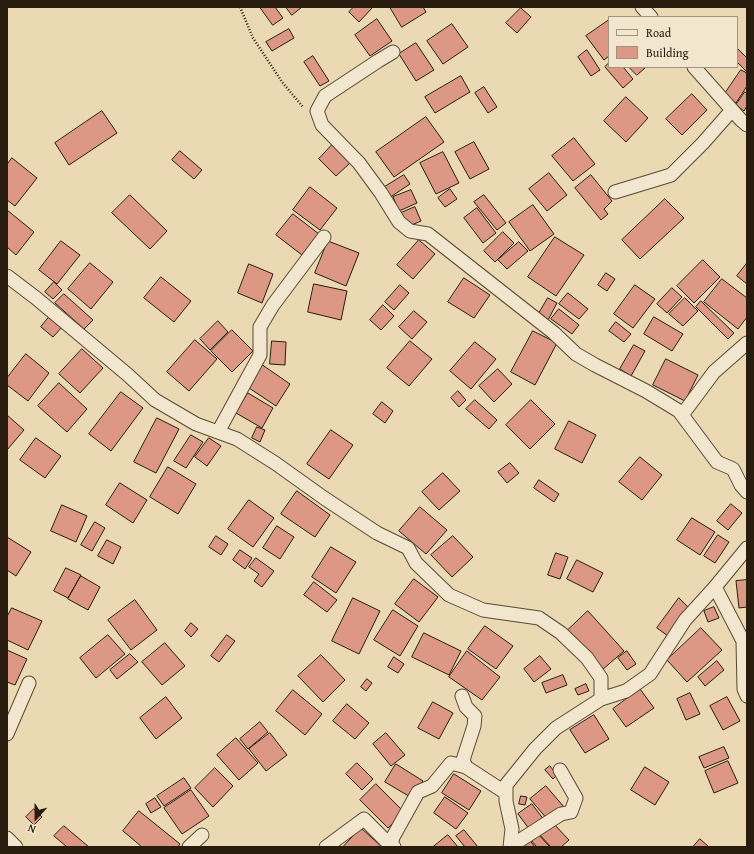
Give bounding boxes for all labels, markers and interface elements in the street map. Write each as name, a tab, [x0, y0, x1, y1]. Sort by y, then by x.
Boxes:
legend	[608, 16, 738, 68]
text: Road	[646, 24, 671, 41]
text: Building	[646, 44, 689, 61]
north arrow	[16, 798, 56, 838]
text: N	[25, 820, 38, 838]

